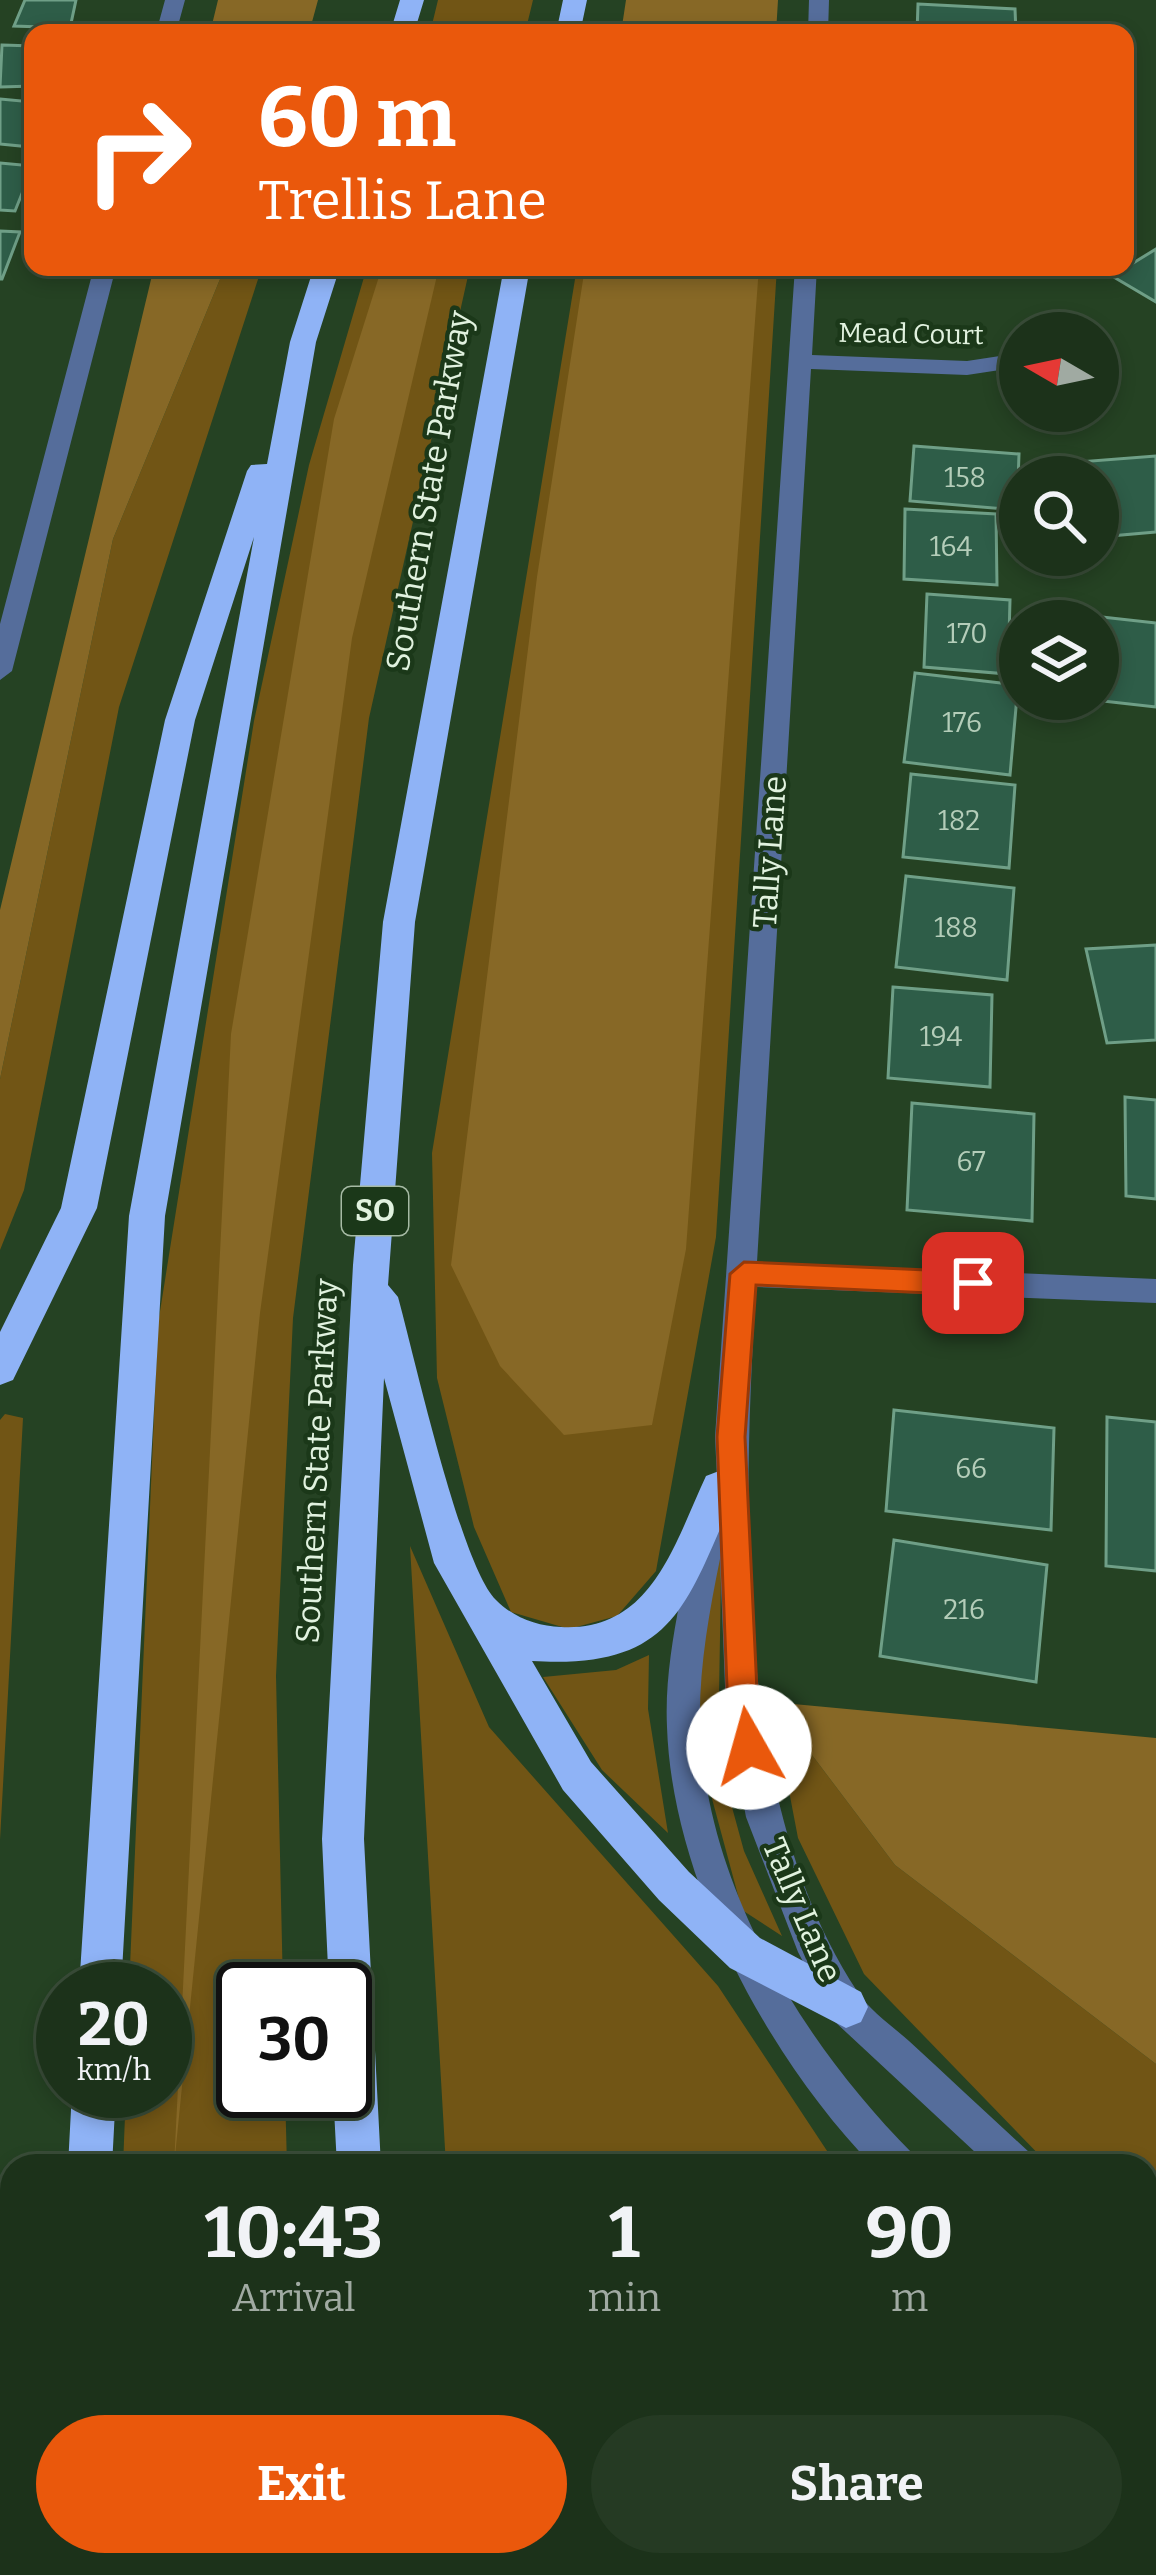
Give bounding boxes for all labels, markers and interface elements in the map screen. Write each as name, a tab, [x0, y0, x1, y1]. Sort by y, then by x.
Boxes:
text: 60 m	[258, 67, 456, 168]
icon: right	[60, 72, 216, 228]
text: Trellis Lane	[258, 169, 547, 233]
street label: Southern State Parkway	[378, 307, 480, 674]
north arrow	[999, 312, 1119, 432]
map controls	[999, 312, 1119, 720]
street label: Mead Court	[838, 317, 984, 351]
button: search	[999, 456, 1119, 576]
house number: 158	[944, 462, 986, 494]
house number: 164	[930, 531, 973, 563]
button: layers	[999, 600, 1119, 720]
house number: 170	[946, 618, 988, 650]
house number: 176	[942, 707, 982, 739]
street label: Tally Lane	[745, 774, 795, 930]
house number: 182	[938, 805, 980, 837]
house number: 188	[934, 912, 978, 944]
house number: 194	[920, 1021, 963, 1053]
house number: 67	[957, 1146, 986, 1178]
road number: SO	[342, 1187, 408, 1235]
pin	[922, 1232, 1024, 1334]
icon: arrive	[940, 1250, 1006, 1316]
street label: Southern State Parkway	[287, 1277, 347, 1644]
house number: 66	[955, 1453, 987, 1485]
house number: 216	[943, 1594, 985, 1626]
position arrow	[686, 1684, 812, 1810]
street label: Tally Lane	[754, 1832, 850, 1988]
speed limit sign: 30	[216, 1962, 372, 2118]
text: 20	[78, 1989, 150, 2061]
text: km/h	[77, 2052, 151, 2088]
text: 10:43	[204, 2190, 383, 2276]
text: 1	[609, 2190, 640, 2276]
text: 90	[865, 2190, 954, 2276]
text: Arrival	[232, 2275, 356, 2321]
text: min	[588, 2275, 661, 2321]
text: m	[891, 2275, 928, 2321]
button: Exit	[36, 2415, 567, 2553]
button: Share	[591, 2415, 1122, 2553]

